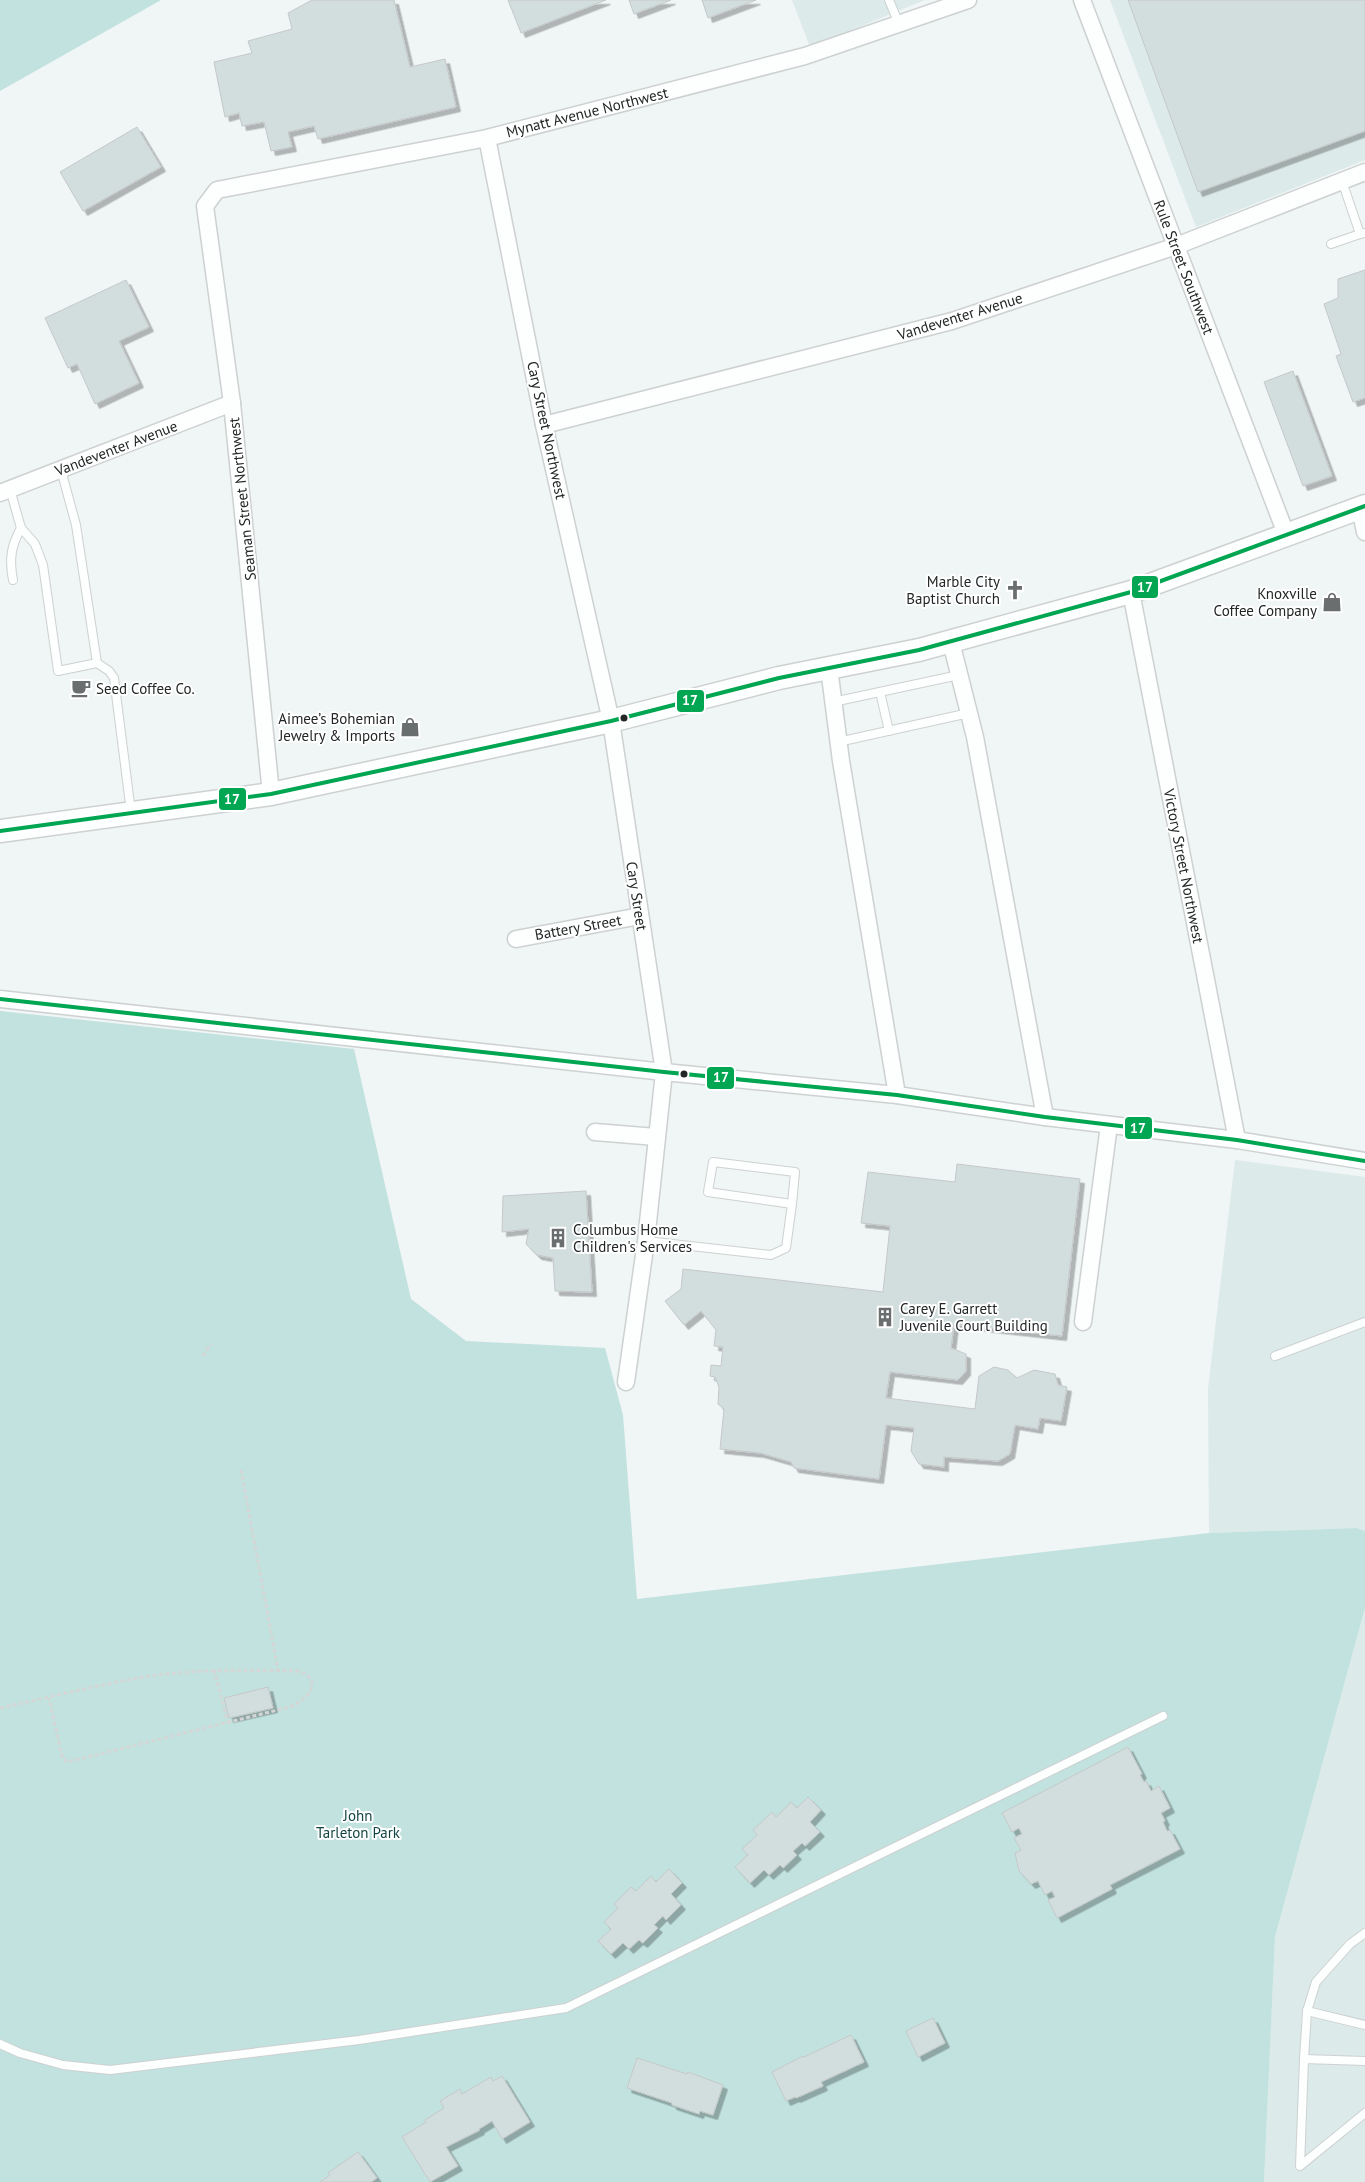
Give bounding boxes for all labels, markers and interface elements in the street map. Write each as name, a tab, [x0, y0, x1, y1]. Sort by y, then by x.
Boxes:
street label: Mynatt Avenue Northwest	[504, 83, 670, 141]
street label: Rule Street Southwest	[1150, 197, 1218, 337]
street label: Vandeventer Avenue	[894, 288, 1025, 344]
street label: Cary Street Northwest	[523, 359, 571, 501]
street label: Vandeventer Avenue	[51, 416, 180, 480]
street label: Seaman Street Northwest	[224, 416, 260, 582]
place label: Marble City Baptist Church	[906, 572, 1000, 608]
line badge: 17	[1131, 575, 1159, 599]
text: 17	[1137, 578, 1153, 596]
church icon: Marble City Baptist Church	[1004, 579, 1026, 601]
place label: Knoxville Coffee Company	[1214, 584, 1317, 620]
shop icon: Knoxville Coffee Company	[1321, 591, 1343, 613]
cafe icon: Seed Coffee Co.	[70, 677, 92, 699]
place label: Seed Coffee Co.	[96, 679, 195, 698]
line badge: 17	[676, 689, 705, 713]
text: 17	[682, 691, 698, 709]
place label: Aimee’s Bohemian Jewelry & Imports	[278, 709, 395, 745]
unlabelled marker	[619, 713, 629, 723]
shop icon: Aimee’s Bohemian Jewelry & Imports	[399, 716, 421, 738]
street label: Victory Street Northwest	[1160, 786, 1208, 945]
line badge: 17	[218, 787, 247, 811]
text: 17	[224, 790, 240, 808]
street label: Cary Street	[622, 860, 652, 932]
street label: Battery Street	[533, 910, 623, 944]
line badge: 17	[706, 1066, 735, 1090]
text: 17	[713, 1068, 729, 1086]
unlabelled marker	[679, 1069, 689, 1079]
line badge: 17	[1124, 1116, 1153, 1140]
text: 17	[1130, 1119, 1146, 1137]
place label: Columbus Home Children's Services	[573, 1220, 692, 1256]
building icon: Columbus Home Children's Services	[547, 1227, 569, 1249]
place label: Carey E. Garrett Juvenile Court Building	[899, 1299, 1048, 1335]
building icon: Carey E. Garrett Juvenile Court Building	[874, 1306, 896, 1328]
park label: John Tarleton Park	[316, 1806, 401, 1842]

